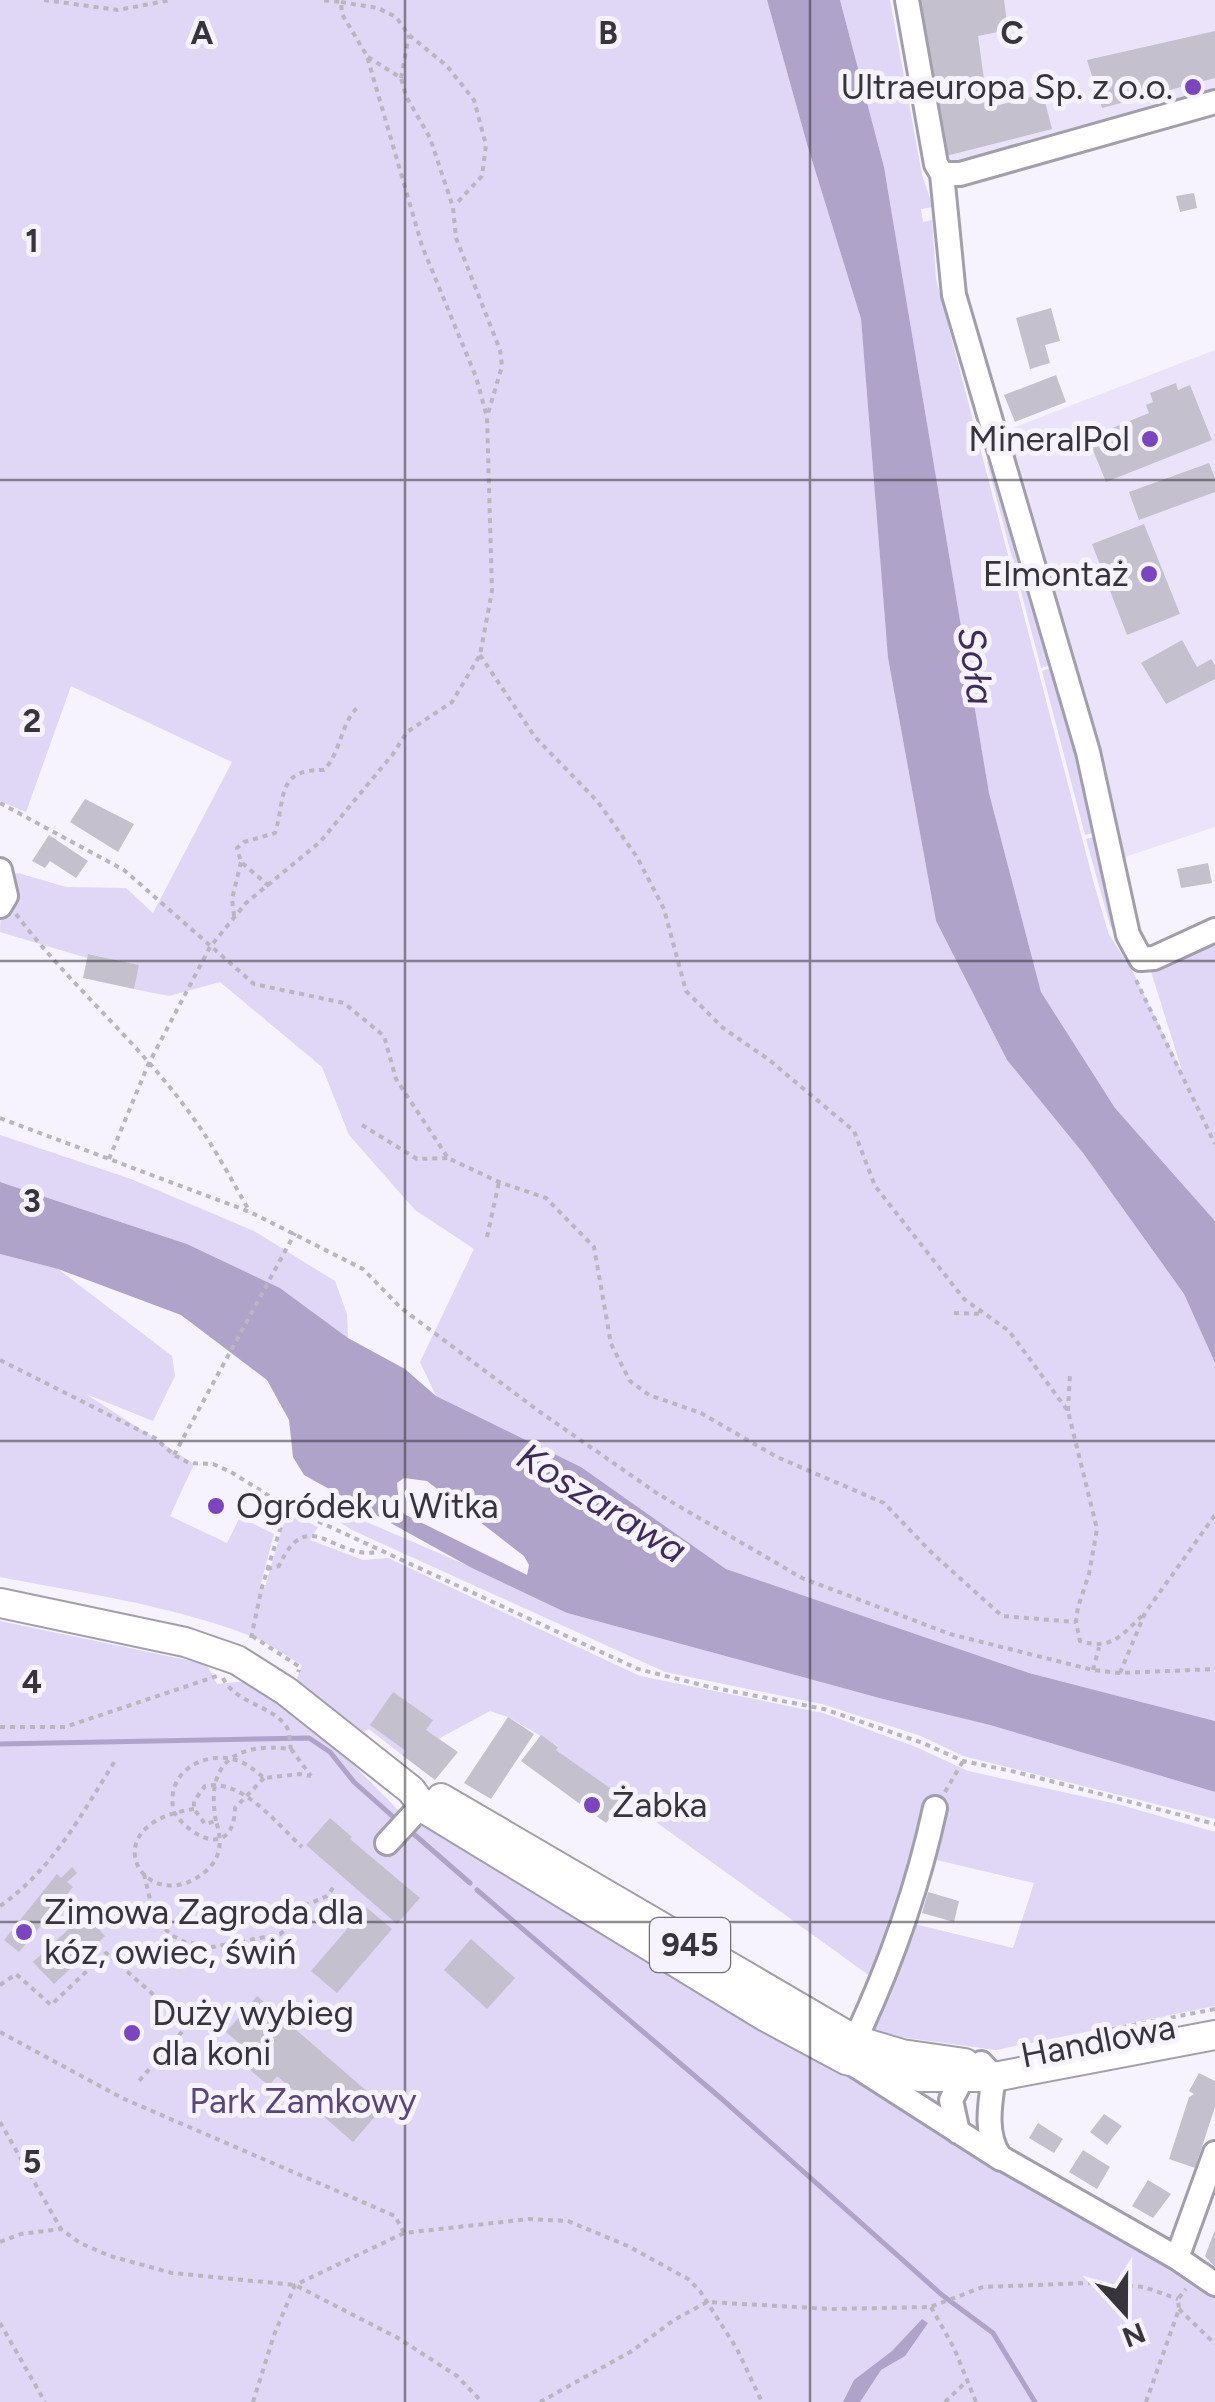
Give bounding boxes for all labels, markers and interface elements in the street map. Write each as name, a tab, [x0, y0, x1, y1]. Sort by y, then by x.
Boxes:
text: A	[191, 14, 214, 52]
text: B	[598, 14, 618, 52]
text: C	[1000, 14, 1024, 52]
place label: Ultraeuropa Sp. z o.o.	[841, 66, 1173, 108]
marker: Ultraeuropa Sp. z o.o.	[1182, 76, 1204, 98]
text: 1	[25, 222, 39, 260]
place label: MineralPol	[968, 418, 1130, 460]
marker: MineralPol	[1139, 428, 1161, 450]
place label: Elmontaż	[983, 553, 1129, 595]
marker: Elmontaż	[1138, 563, 1160, 585]
water label: Soła	[948, 624, 1004, 708]
text: 2	[23, 702, 41, 740]
text: 3	[23, 1182, 41, 1220]
water label: Koszarawa	[509, 1433, 695, 1573]
place label: Ogródek u Witka	[236, 1485, 499, 1527]
marker: Ogródek u Witka	[205, 1495, 227, 1517]
text: 4	[22, 1663, 42, 1701]
place label: Żabka	[612, 1784, 707, 1826]
marker: Żabka	[581, 1794, 603, 1816]
place label: Zimowa Zagroda dla kóz, owiec, świń	[44, 1891, 364, 1973]
road number: 945	[650, 1918, 730, 1972]
marker: Zimowa Zagroda dla kóz, owiec, świń	[13, 1921, 35, 1943]
place label: Duży wybieg dla koni	[152, 1992, 354, 2074]
street label: Handlowa	[1017, 2005, 1179, 2077]
marker: Duży wybieg dla koni	[121, 2022, 143, 2044]
park label: Park Zamkowy	[189, 2080, 417, 2122]
text: 5	[23, 2143, 41, 2181]
north arrow	[1075, 2262, 1175, 2362]
text: N	[1118, 2316, 1150, 2355]

